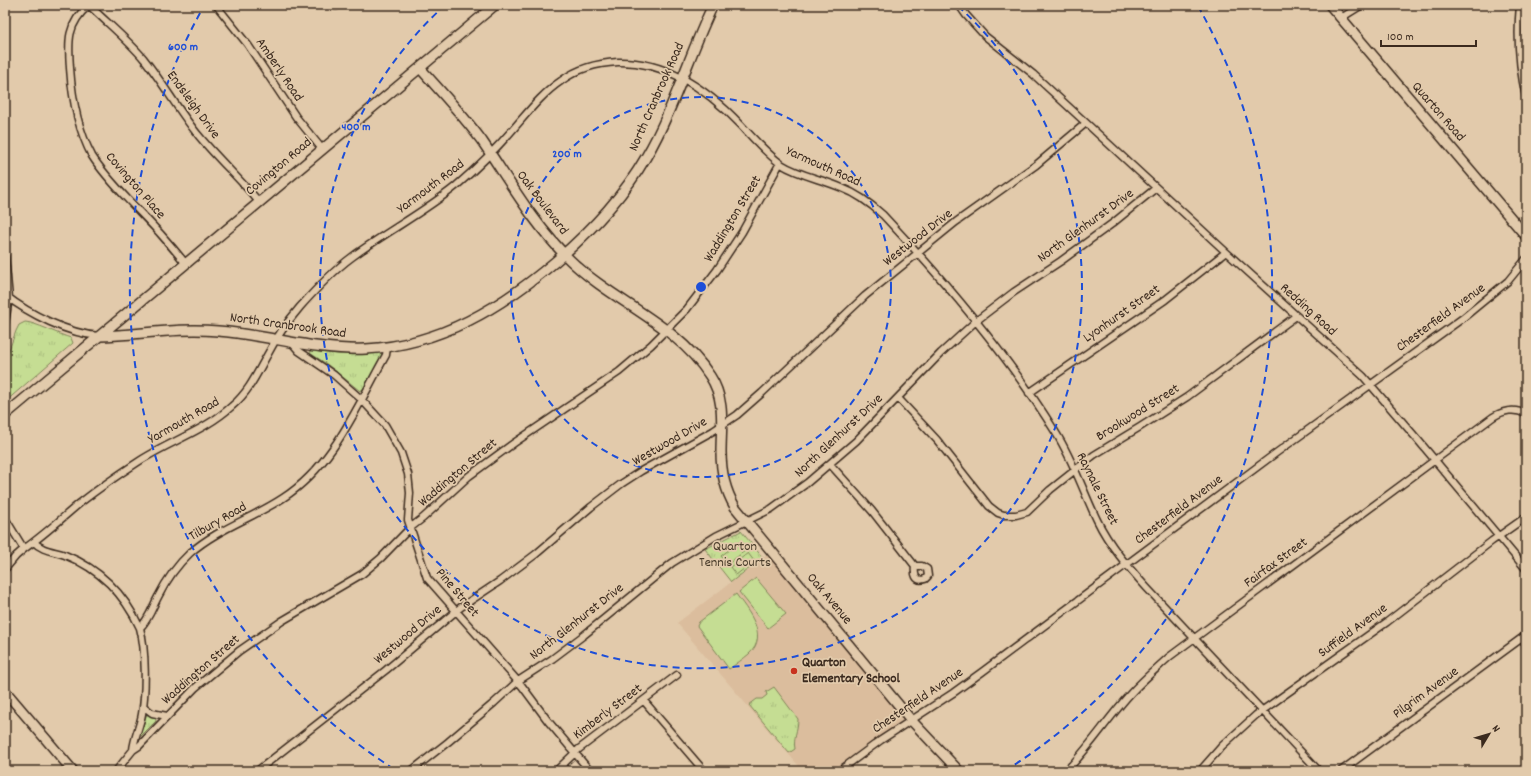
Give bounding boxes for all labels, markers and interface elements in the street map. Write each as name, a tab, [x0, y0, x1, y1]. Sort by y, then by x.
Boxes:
scale bar	[1381, 22, 1476, 48]
text: 100 m	[1387, 29, 1414, 46]
street label: Amberly Road	[250, 34, 308, 106]
text: 600 m	[168, 39, 198, 56]
street label: North Cranbrook Road	[624, 39, 690, 155]
street label: Endsleigh Drive	[161, 67, 225, 143]
street label: Quarton Road	[1406, 78, 1470, 146]
text: 400 m	[341, 119, 371, 136]
street label: Covington Road	[241, 133, 317, 201]
street label: Yarmouth Road	[783, 142, 863, 192]
text: 200 m	[552, 146, 582, 163]
street label: Covington Place	[100, 148, 170, 224]
street label: Yarmouth Road	[393, 155, 469, 219]
street label: Oak Boulevard	[511, 167, 573, 239]
street label: Waddington Street	[699, 172, 767, 266]
street label: North Glenhurst Drive	[1034, 184, 1138, 268]
street label: Westwood Drive	[879, 204, 957, 272]
street label: Redding Road	[1275, 279, 1341, 341]
street label: Chesterfield Avenue	[1392, 279, 1490, 357]
centre of rings	[694, 280, 708, 294]
street label: Lyonhurst Street	[1079, 280, 1165, 348]
street label: North Cranbrook Road	[229, 308, 347, 344]
street label: Brookwood Street	[1092, 379, 1184, 447]
street label: North Glenhurst Drive	[790, 389, 888, 483]
street label: Yarmouth Road	[144, 392, 224, 450]
street label: Westwood Drive	[629, 412, 711, 472]
street label: Waddington Street	[414, 434, 502, 512]
street label: Raynale Street	[1071, 449, 1123, 529]
street label: Chesterfield Avenue	[1131, 470, 1227, 550]
street label: Tilbury Road	[185, 497, 251, 547]
street label: Fairfax Street	[1240, 533, 1312, 593]
park label: Quarton Tennis Courts	[699, 537, 771, 573]
street label: Pine Street	[430, 564, 484, 622]
street label: Oak Avenue	[801, 569, 857, 629]
street label: North Glenhurst Drive	[526, 579, 628, 665]
street label: Suffield Avenue	[1314, 599, 1392, 663]
street label: Westwood Drive	[370, 601, 446, 669]
street label: Waddington Street	[157, 630, 245, 710]
place label: Quarton Elementary School	[802, 653, 901, 689]
street label: Pilgrim Avenue	[1389, 662, 1463, 724]
street label: Chesterfield Avenue	[868, 663, 968, 739]
marker: Quarton Elementary School	[789, 666, 799, 676]
street label: Kimberly Street	[569, 679, 647, 745]
north arrow	[1469, 714, 1509, 754]
text: N	[1487, 722, 1504, 737]

